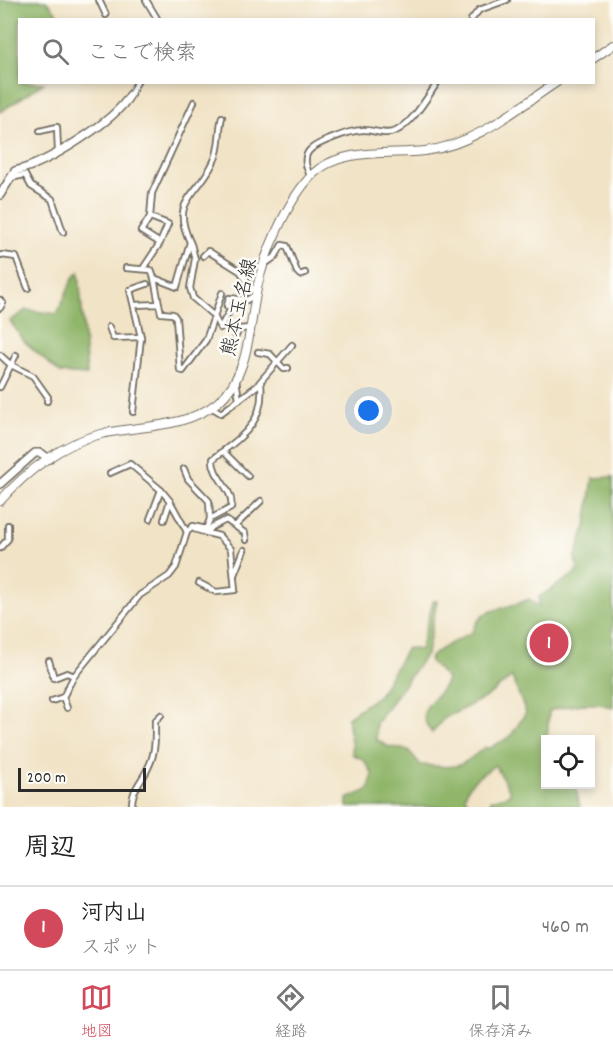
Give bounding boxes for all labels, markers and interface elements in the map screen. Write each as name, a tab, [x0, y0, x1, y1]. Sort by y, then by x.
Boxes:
search box	[18, 18, 595, 84]
icon: search	[39, 35, 72, 68]
text: ここで検索	[87, 39, 197, 70]
street label: 熊本玉名線	[216, 256, 266, 360]
your location	[354, 396, 383, 425]
pin: 1	[530, 620, 568, 666]
map controls	[541, 735, 595, 789]
button: locate	[541, 735, 595, 789]
scale bar	[18, 765, 146, 792]
text: 200 m	[27, 767, 66, 790]
text: 周辺	[24, 831, 76, 868]
text: 河内山	[81, 899, 147, 930]
text: 1	[41, 914, 46, 942]
text: 460 m	[542, 914, 589, 942]
text: スポット	[81, 935, 161, 963]
tab: 地図	[80, 981, 113, 1044]
tab: 経路	[274, 981, 307, 1044]
tab: 保存済み	[468, 981, 532, 1044]

